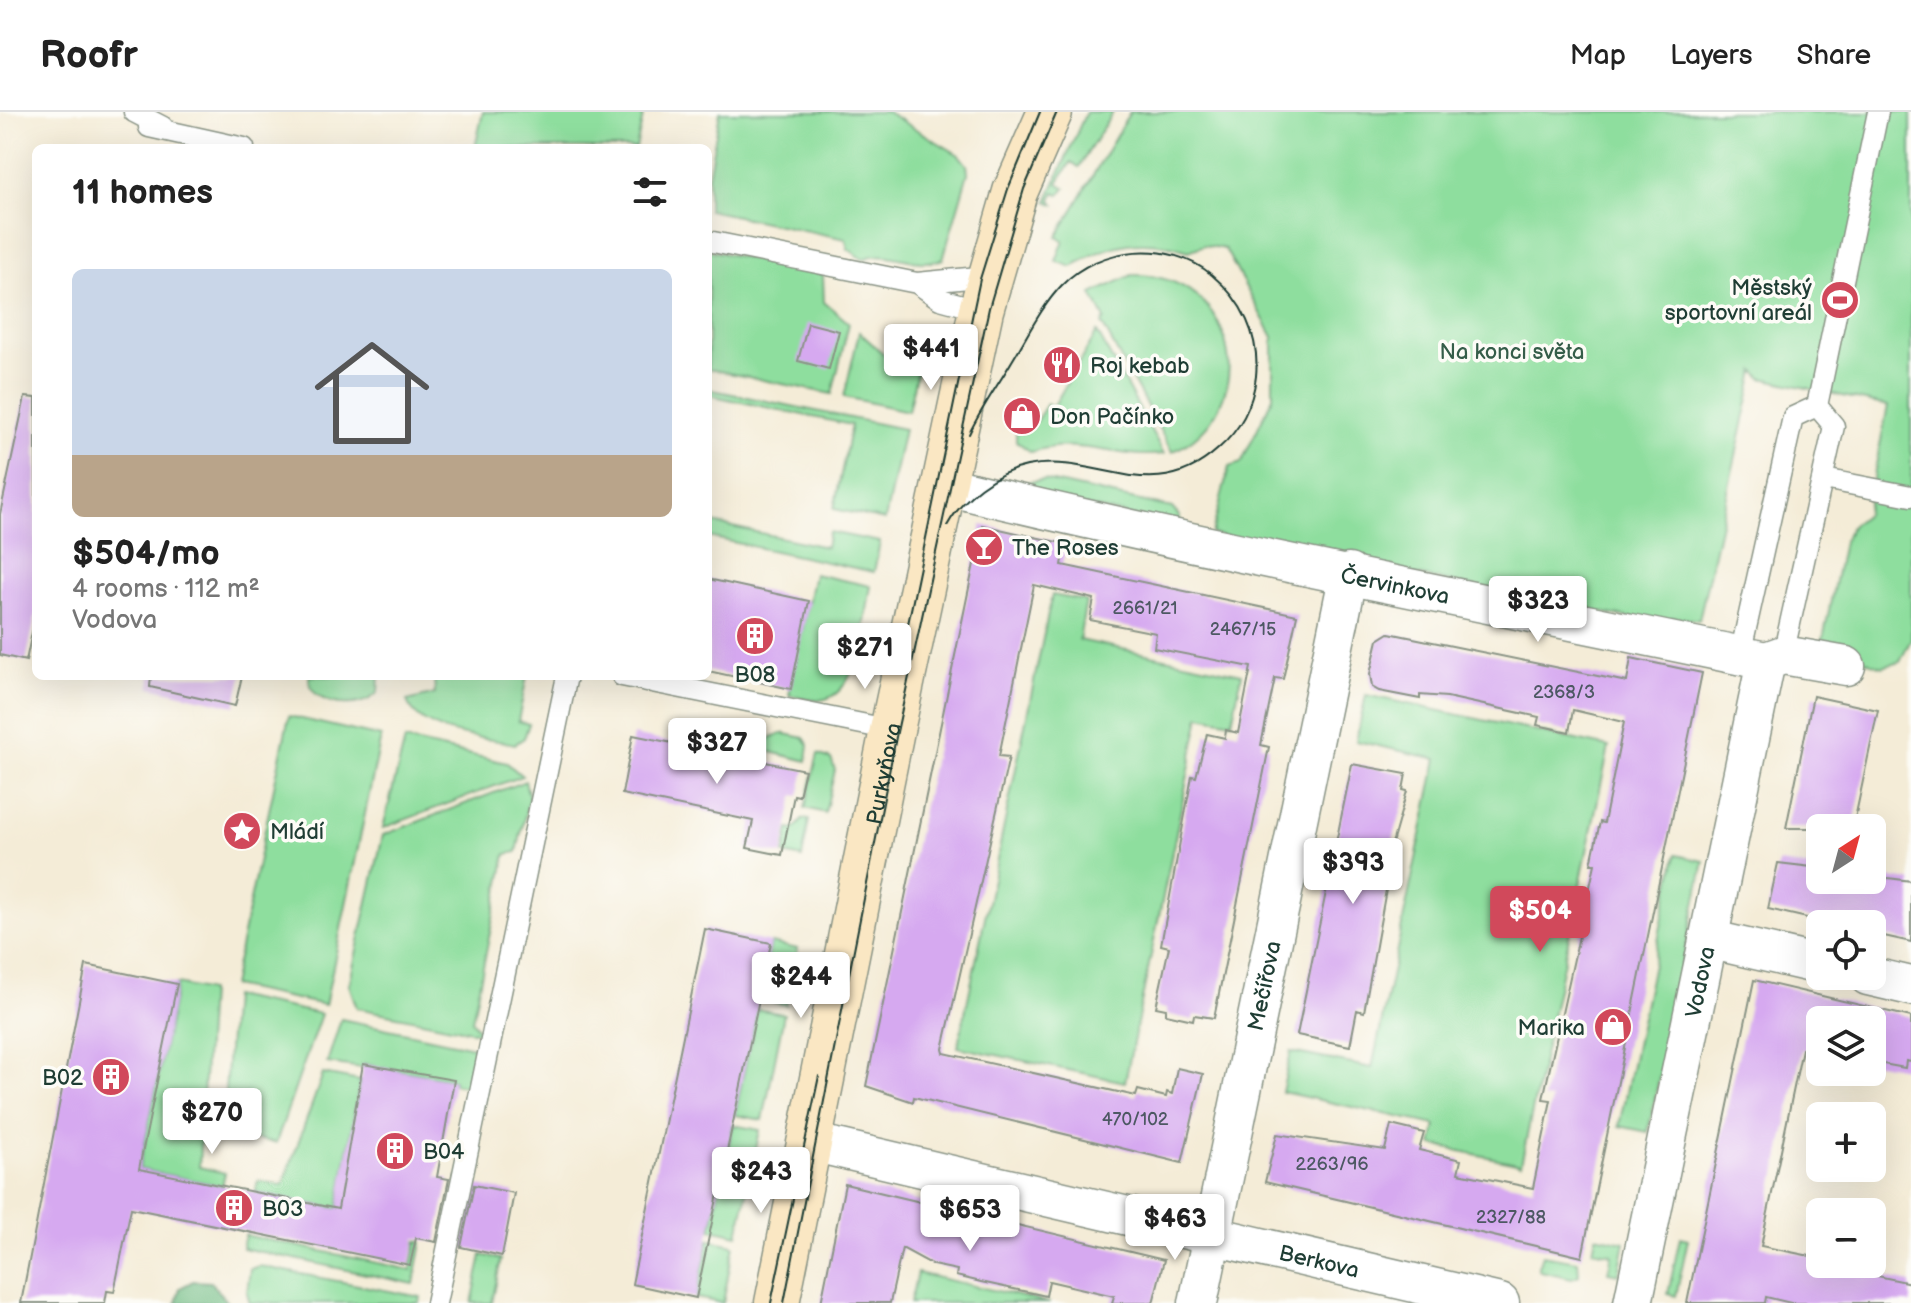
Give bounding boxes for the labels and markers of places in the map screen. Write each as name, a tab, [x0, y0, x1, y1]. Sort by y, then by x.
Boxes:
place label: Městský sportovní areál	[1665, 275, 1812, 327]
sports icon: Městský sportovní areál	[1819, 279, 1861, 321]
pin: $441	[884, 324, 978, 392]
restaurant icon: Roj kebab	[1041, 344, 1083, 386]
place label: Roj kebab	[1090, 353, 1190, 380]
shop icon: Don Pačínko	[1001, 395, 1043, 437]
place label: Don Pačínko	[1050, 404, 1174, 431]
bar icon: The Roses	[963, 526, 1005, 568]
place label: The Roses	[1012, 535, 1119, 562]
pin: $323	[1491, 576, 1585, 644]
building icon: B08	[734, 615, 776, 657]
pin: $271	[818, 623, 912, 691]
place label: B08	[735, 662, 775, 689]
pin: $327	[670, 718, 764, 786]
place icon: Mládí	[221, 810, 263, 852]
place label: Mládí	[270, 819, 325, 846]
pin: $393	[1306, 838, 1400, 906]
pin: $504	[1493, 886, 1587, 954]
pin: $244	[754, 952, 848, 1020]
shop icon: Marika	[1592, 1006, 1634, 1048]
place label: Marika	[1518, 1015, 1585, 1042]
building icon: B02	[90, 1056, 132, 1098]
place label: B02	[42, 1065, 83, 1092]
pin: $270	[165, 1088, 259, 1156]
building icon: B04	[374, 1130, 416, 1172]
place label: B04	[423, 1139, 465, 1166]
pin: $243	[714, 1147, 808, 1215]
pin: $653	[923, 1185, 1017, 1253]
building icon: B03	[213, 1187, 255, 1229]
pin: $463	[1128, 1194, 1222, 1262]
place label: B03	[262, 1196, 304, 1223]

